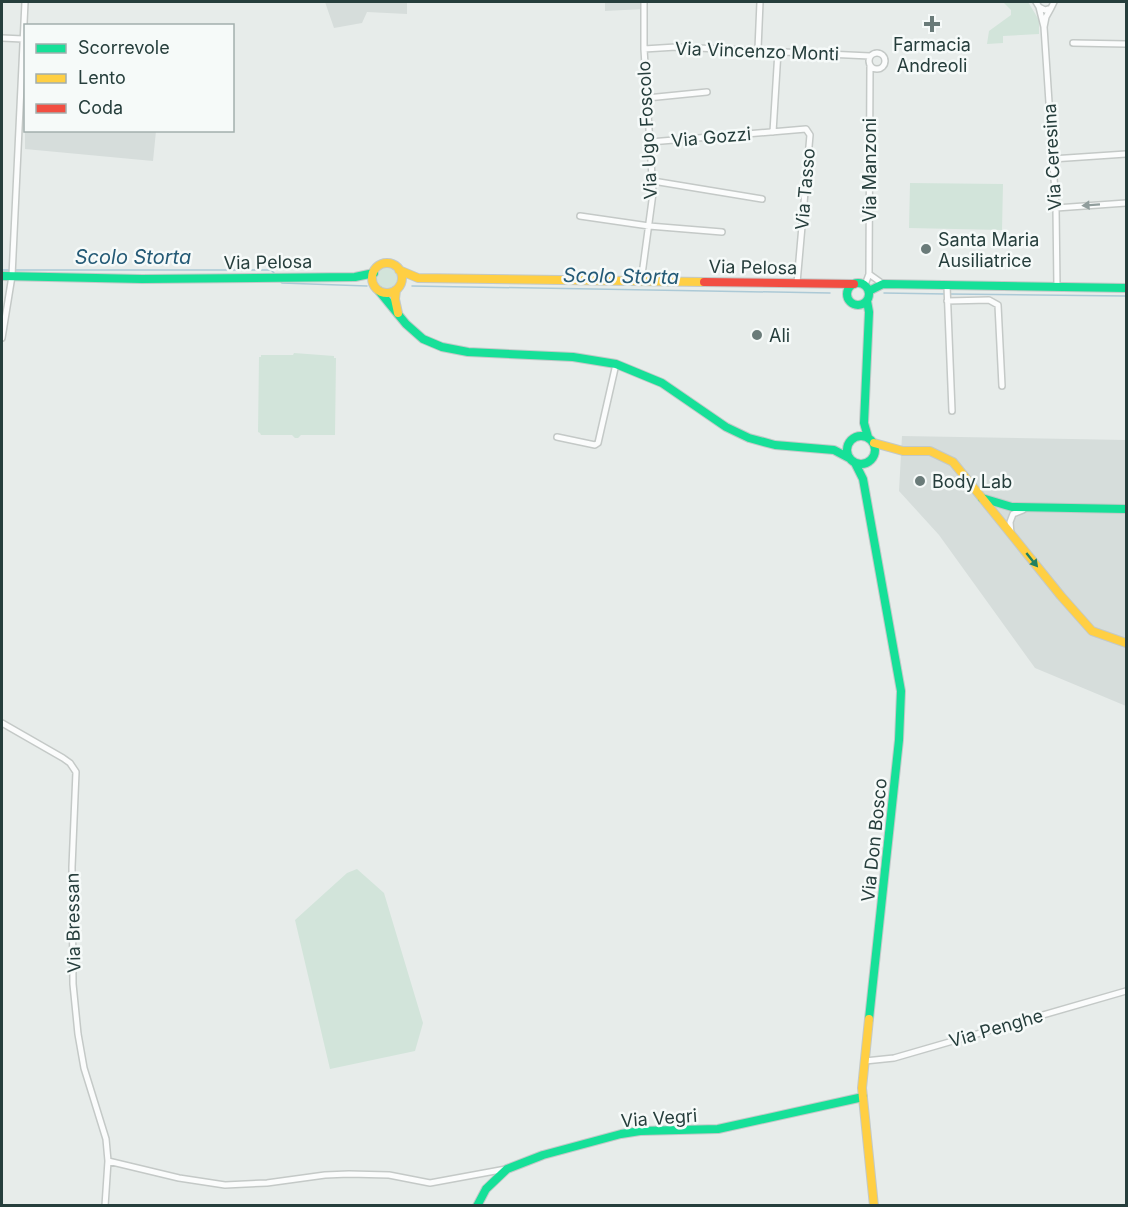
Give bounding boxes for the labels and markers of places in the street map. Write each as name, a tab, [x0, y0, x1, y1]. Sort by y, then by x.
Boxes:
marker: Farmacia Andreoli	[925, 17, 939, 31]
place label: Farmacia Andreoli	[893, 34, 971, 76]
place label: Santa Maria Ausiliatrice	[938, 229, 1039, 271]
marker: Santa Maria Ausiliatrice	[919, 242, 933, 256]
place label: Ali	[769, 325, 790, 346]
marker: Ali	[750, 328, 764, 342]
place label: Body Lab	[932, 471, 1012, 492]
marker: Body Lab	[913, 474, 927, 488]

